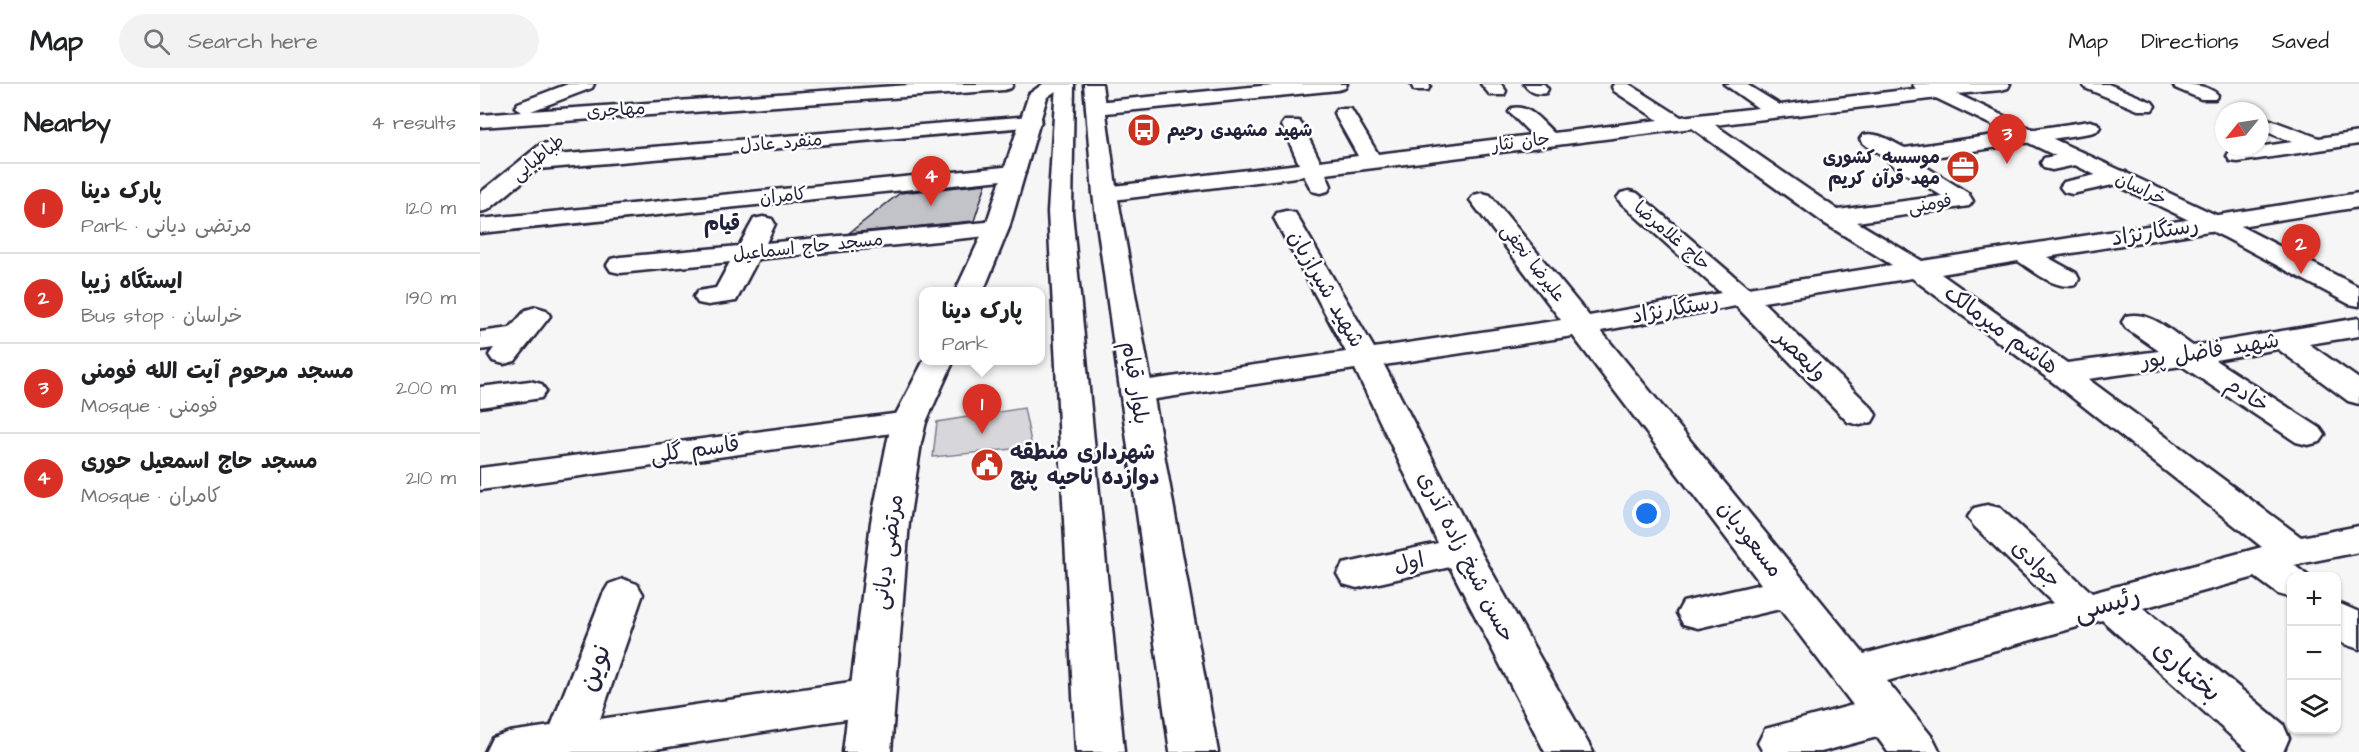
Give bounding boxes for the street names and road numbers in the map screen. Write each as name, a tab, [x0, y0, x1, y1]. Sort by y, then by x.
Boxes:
street label: مهاجری	[586, 95, 646, 125]
street label: جان نثار	[1489, 126, 1551, 158]
street label: منفرد عادل	[739, 127, 823, 159]
street label: طباطبایی	[506, 129, 570, 187]
street label: خراسان	[2111, 166, 2171, 212]
street label: کامران	[758, 181, 808, 211]
street label: فومنی	[1906, 188, 1954, 220]
street label: حاج غلامرضا	[1628, 196, 1716, 276]
street label: رستگارنژاد	[2109, 210, 2201, 254]
street label: علیرضا نجفی	[1495, 219, 1571, 307]
street label: شهید شیرازیان	[1280, 225, 1372, 353]
street label: مسجد حاج اسماعیل	[732, 227, 884, 267]
street label: هاشم میرمالک	[1937, 278, 2065, 382]
street label: رستگارنژاد	[1629, 286, 1721, 332]
street label: ولیعصر	[1767, 322, 1834, 389]
street label: شهید فاضل پور	[2137, 325, 2281, 378]
street label: بلوار قیام	[1113, 339, 1157, 427]
street label: خادم	[2219, 369, 2275, 421]
street label: قاسم گلی	[649, 428, 741, 472]
street label: حسن شیخ زاده آذری	[1409, 466, 1523, 648]
street label: مرتضی دیانی	[865, 492, 911, 612]
street label: مسعودیان	[1710, 494, 1790, 584]
street label: جوادی	[2004, 533, 2068, 595]
street label: اول	[1391, 545, 1427, 581]
street label: رئیسی	[2069, 576, 2145, 632]
street label: بختیاری	[2144, 630, 2230, 712]
street label: نوین	[569, 639, 621, 697]

